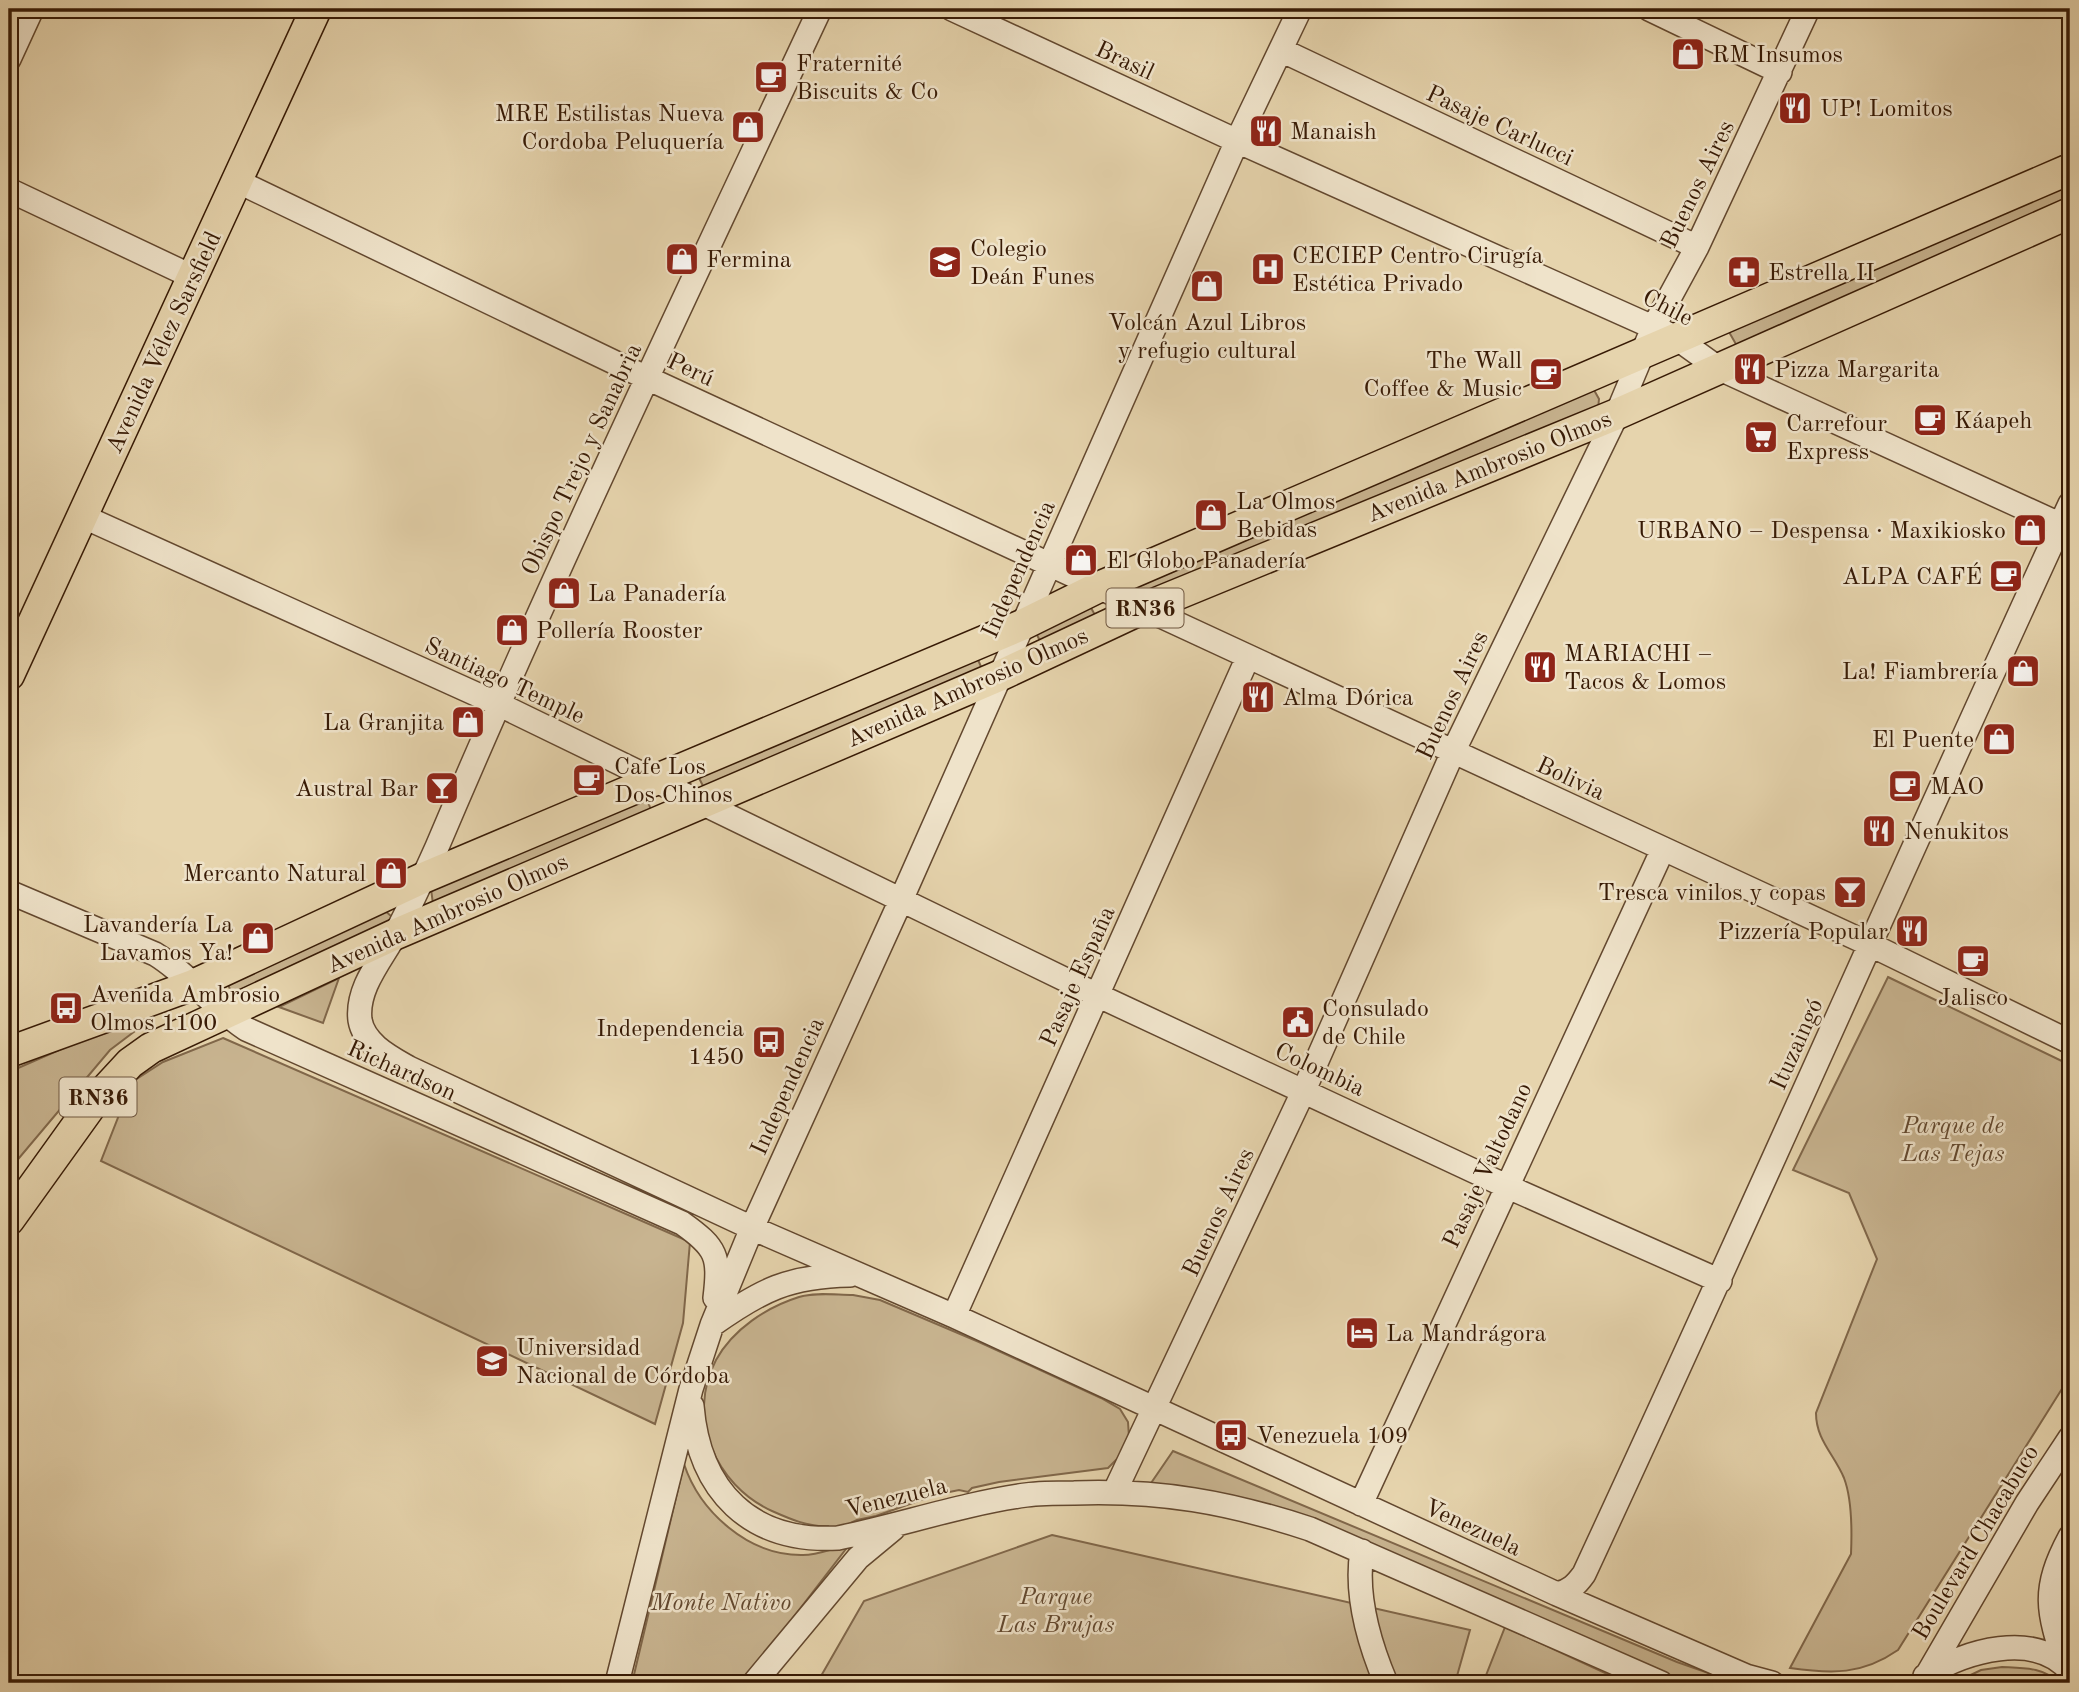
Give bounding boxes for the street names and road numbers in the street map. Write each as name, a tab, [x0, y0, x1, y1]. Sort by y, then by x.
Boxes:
street label: Brasil	[1091, 38, 1157, 86]
street label: Pasaje Carlucci	[1422, 82, 1576, 171]
street label: Buenos Aires	[1658, 117, 1740, 252]
street label: Avenida Vélez Sarsfield	[103, 228, 227, 457]
street label: Chile	[1638, 286, 1696, 332]
street label: Obispo Trejo y Sanabria	[519, 340, 647, 579]
street label: Perú	[663, 350, 717, 392]
street label: Avenida Ambrosio Olmos	[1364, 408, 1616, 528]
street label: Independencia	[979, 497, 1061, 642]
road number: RN36	[1106, 588, 1184, 628]
street label: Avenida Ambrosio Olmos	[843, 625, 1092, 753]
street label: Buenos Aires	[1414, 628, 1494, 764]
street label: Santiago Temple	[420, 634, 588, 729]
street label: Bolivia	[1532, 754, 1608, 806]
street label: Avenida Ambrosio Olmos	[323, 851, 572, 979]
street label: Pasaje España	[1037, 903, 1121, 1051]
street label: Ituzaingó	[1767, 995, 1829, 1094]
street label: Independencia	[748, 1014, 830, 1159]
street label: Richardson	[343, 1037, 459, 1107]
street label: Colombia	[1271, 1040, 1368, 1102]
road number: RN36	[60, 1078, 136, 1116]
street label: Pasaje Valtodano	[1440, 1080, 1538, 1252]
street label: Buenos Aires	[1180, 1145, 1260, 1281]
street label: Boulevard Chacabuco	[1909, 1441, 2044, 1645]
street label: Venezuela	[843, 1475, 950, 1523]
street label: Venezuela	[1420, 1496, 1524, 1562]

